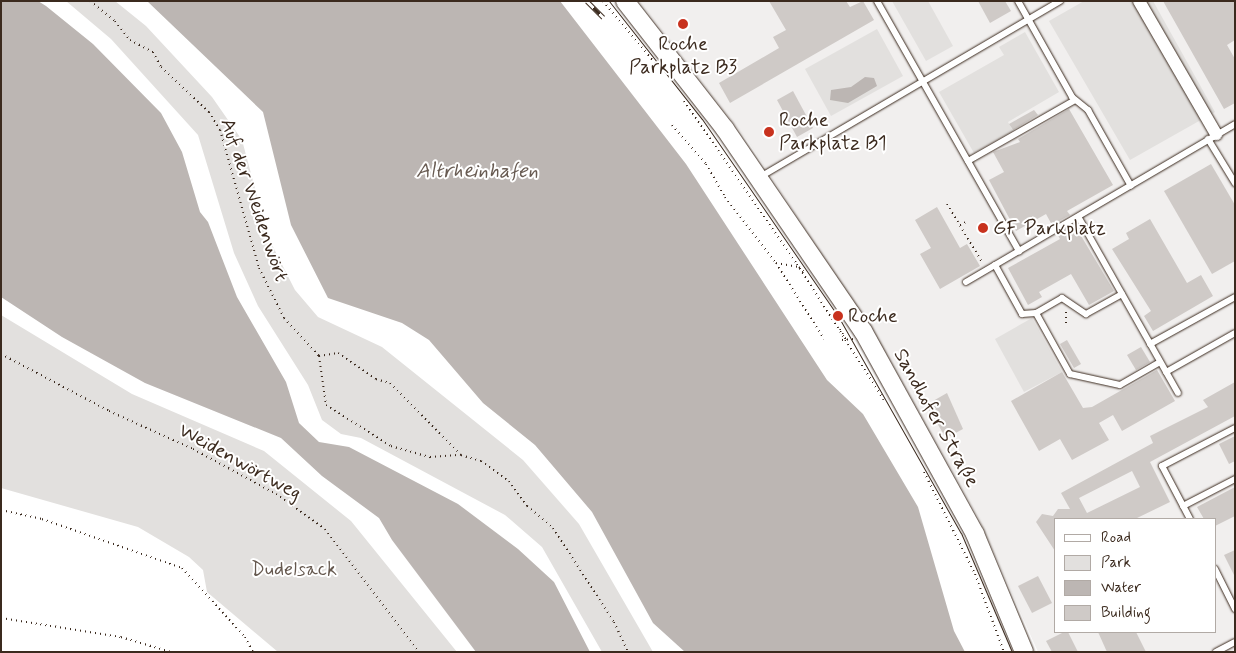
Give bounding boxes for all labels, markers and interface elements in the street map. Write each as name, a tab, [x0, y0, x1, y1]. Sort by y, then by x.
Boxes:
marker: Roche Parkplatz B3	[677, 18, 689, 30]
place label: Roche Parkplatz B3	[629, 32, 737, 79]
place label: Roche Parkplatz B1	[779, 108, 887, 155]
street label: Auf der Weidenwört	[215, 116, 293, 284]
marker: Roche Parkplatz B1	[763, 126, 775, 138]
water label: Altrheinhafen	[416, 158, 538, 184]
place label: GF Parkplatz	[993, 216, 1104, 240]
marker: GF Parkplatz	[977, 222, 989, 234]
place label: Roche	[848, 304, 898, 328]
marker: Roche	[832, 310, 844, 322]
street label: Sandhofer Straße	[889, 346, 983, 490]
street label: Weidenwörtweg	[174, 418, 306, 506]
legend	[1054, 518, 1216, 633]
text: Road	[1101, 528, 1131, 548]
text: Park	[1101, 553, 1131, 573]
park label: Dudelsack	[251, 557, 337, 581]
text: Water	[1101, 578, 1141, 598]
text: Building	[1101, 603, 1151, 623]

